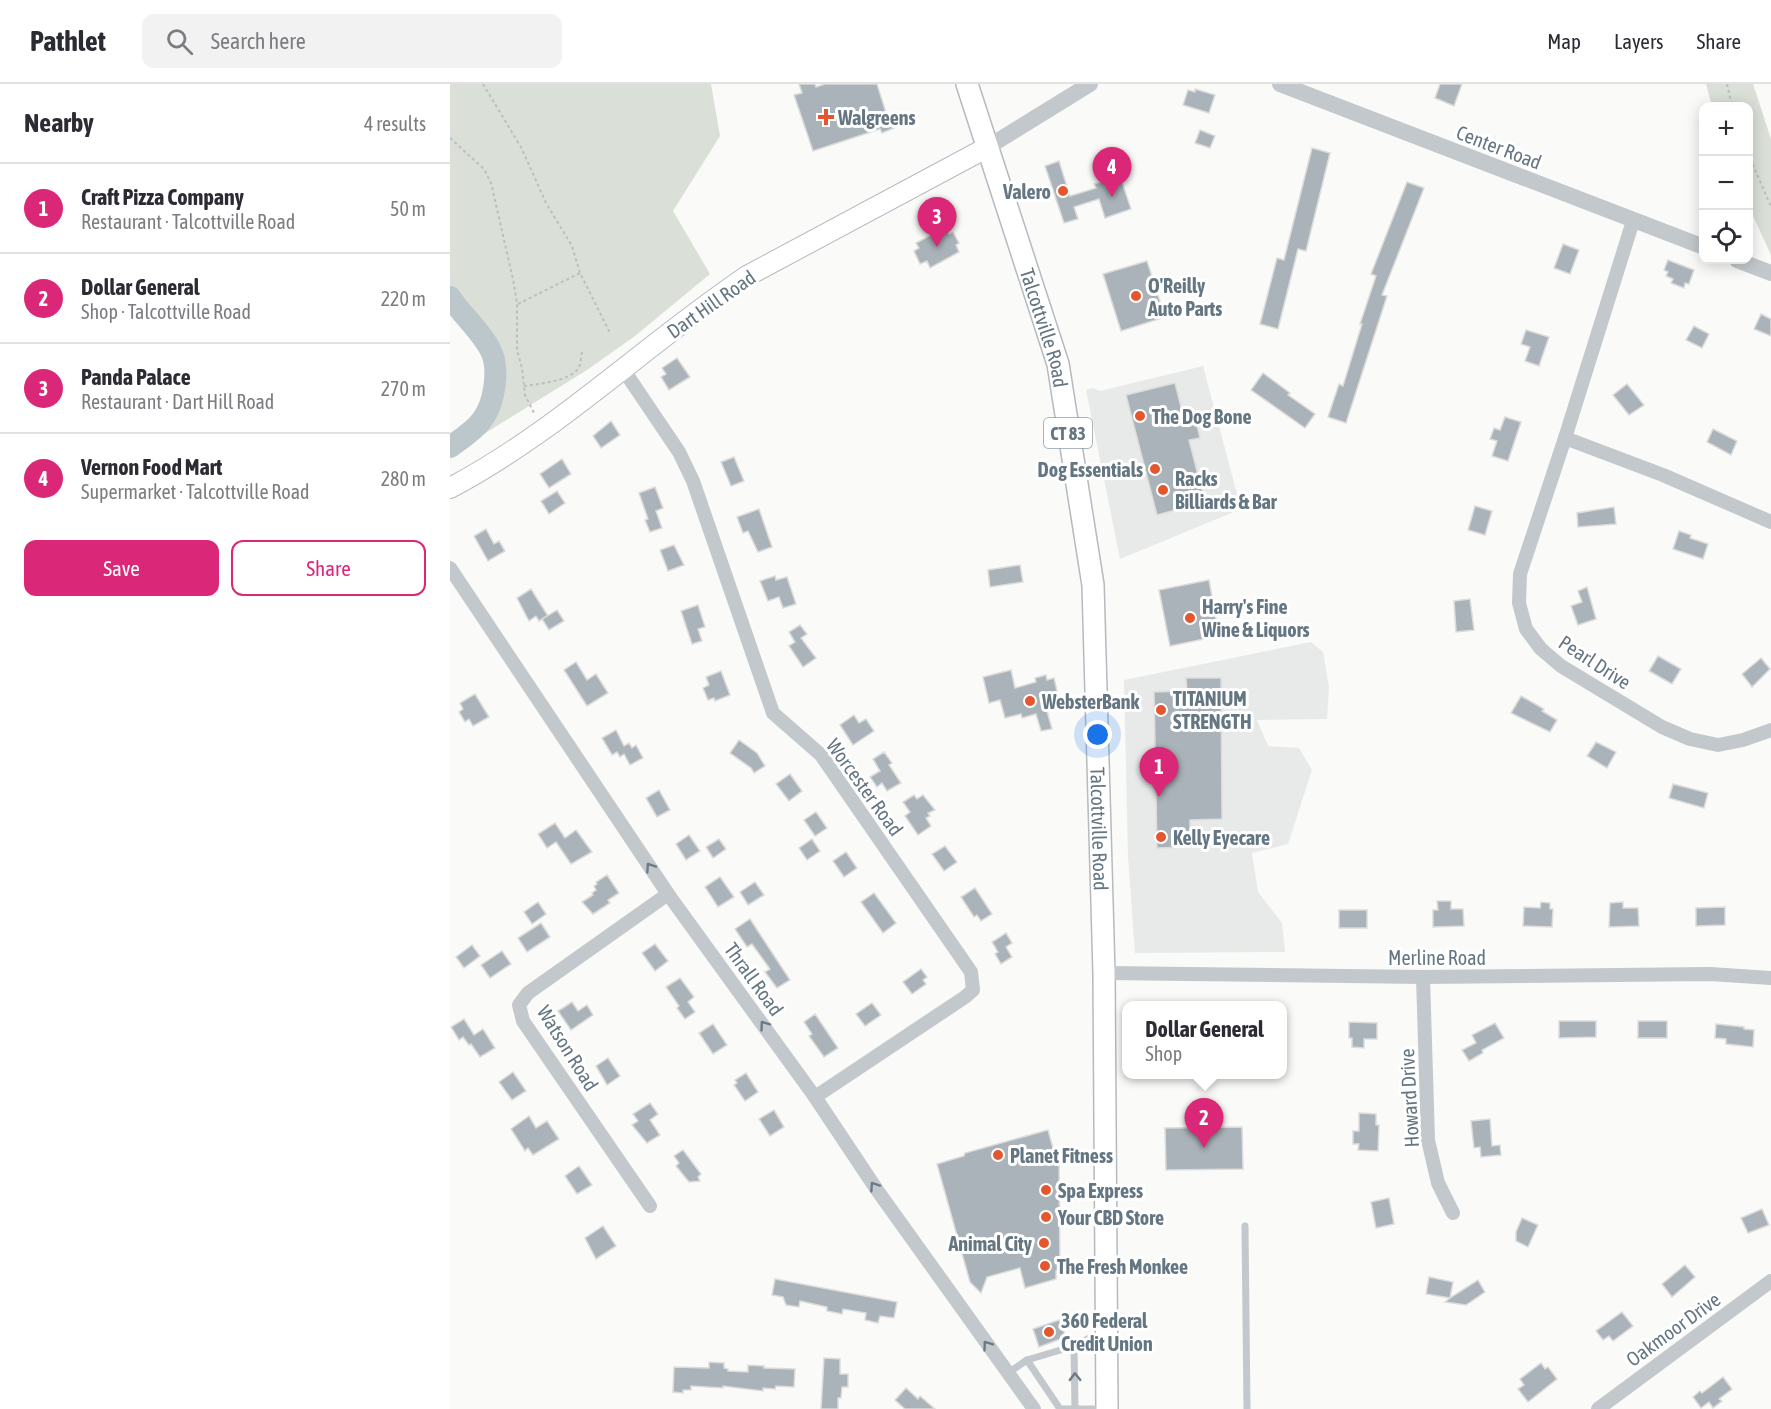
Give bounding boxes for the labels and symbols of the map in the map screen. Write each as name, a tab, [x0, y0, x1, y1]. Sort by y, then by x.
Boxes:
place label: Walgreens	[837, 106, 916, 129]
marker: Walgreens	[819, 110, 833, 124]
street label: Center Road	[1453, 120, 1545, 174]
pin: 4	[1092, 147, 1132, 197]
place label: Valero	[1002, 180, 1051, 203]
marker: Valero	[1056, 184, 1070, 198]
pin: 3	[918, 198, 956, 247]
street label: Dart Hill Road	[662, 265, 760, 343]
street label: Talcottville Road	[1016, 265, 1073, 389]
place label: O'Reilly Auto Parts	[1147, 274, 1222, 320]
marker: O'Reilly Auto Parts	[1129, 289, 1143, 303]
place label: The Dog Bone	[1152, 405, 1252, 428]
marker: The Dog Bone	[1133, 409, 1147, 423]
road number: CT 83	[1044, 418, 1092, 448]
place label: Dog Essentials	[1038, 458, 1143, 481]
marker: Dog Essentials	[1148, 462, 1162, 476]
place label: Racks Billiards & Bar	[1175, 467, 1278, 513]
marker: Racks Billiards & Bar	[1156, 483, 1170, 497]
place label: Harry's Fine Wine & Liquors	[1201, 595, 1310, 641]
marker: Harry's Fine Wine & Liquors	[1183, 611, 1197, 625]
street label: Pearl Drive	[1555, 630, 1635, 694]
place label: TITANIUM STRENGTH	[1173, 687, 1252, 733]
place label: WebsterBank	[1041, 690, 1140, 713]
marker: WebsterBank	[1023, 694, 1037, 708]
marker: TITANIUM STRENGTH	[1154, 703, 1168, 717]
your location	[1083, 720, 1112, 749]
street label: Worcester Road	[822, 734, 908, 840]
pin: 1	[1140, 748, 1178, 797]
street label: Talcottville Road	[1087, 767, 1113, 891]
place label: Kelly Eyecare	[1173, 826, 1270, 849]
marker: Kelly Eyecare	[1154, 830, 1168, 844]
one-way arrow	[646, 862, 657, 873]
street label: Thrall Road	[720, 938, 788, 1020]
street label: Merline Road	[1388, 946, 1486, 969]
street label: Watson Road	[533, 1001, 603, 1095]
one-way arrow	[760, 1021, 771, 1032]
street label: Howard Drive	[1395, 1048, 1423, 1148]
pin: 2	[1184, 1098, 1224, 1148]
place label: Planet Fitness	[1010, 1144, 1113, 1167]
marker: Planet Fitness	[991, 1148, 1005, 1162]
place label: Spa Express	[1058, 1179, 1143, 1202]
one-way arrow	[870, 1182, 881, 1193]
marker: Spa Express	[1039, 1183, 1053, 1197]
place label: Your CBD Store	[1057, 1206, 1164, 1229]
marker: Your CBD Store	[1039, 1210, 1053, 1224]
place label: Animal City	[948, 1232, 1033, 1255]
marker: Animal City	[1037, 1236, 1051, 1250]
place label: The Fresh Monkee	[1057, 1255, 1188, 1278]
marker: The Fresh Monkee	[1038, 1259, 1052, 1273]
street label: Oakmoor Drive	[1622, 1287, 1724, 1371]
place label: 360 Federal Credit Union	[1061, 1309, 1153, 1355]
marker: 360 Federal Credit Union	[1042, 1325, 1056, 1339]
one-way arrow	[983, 1340, 994, 1351]
one-way arrow	[1069, 1373, 1081, 1382]

